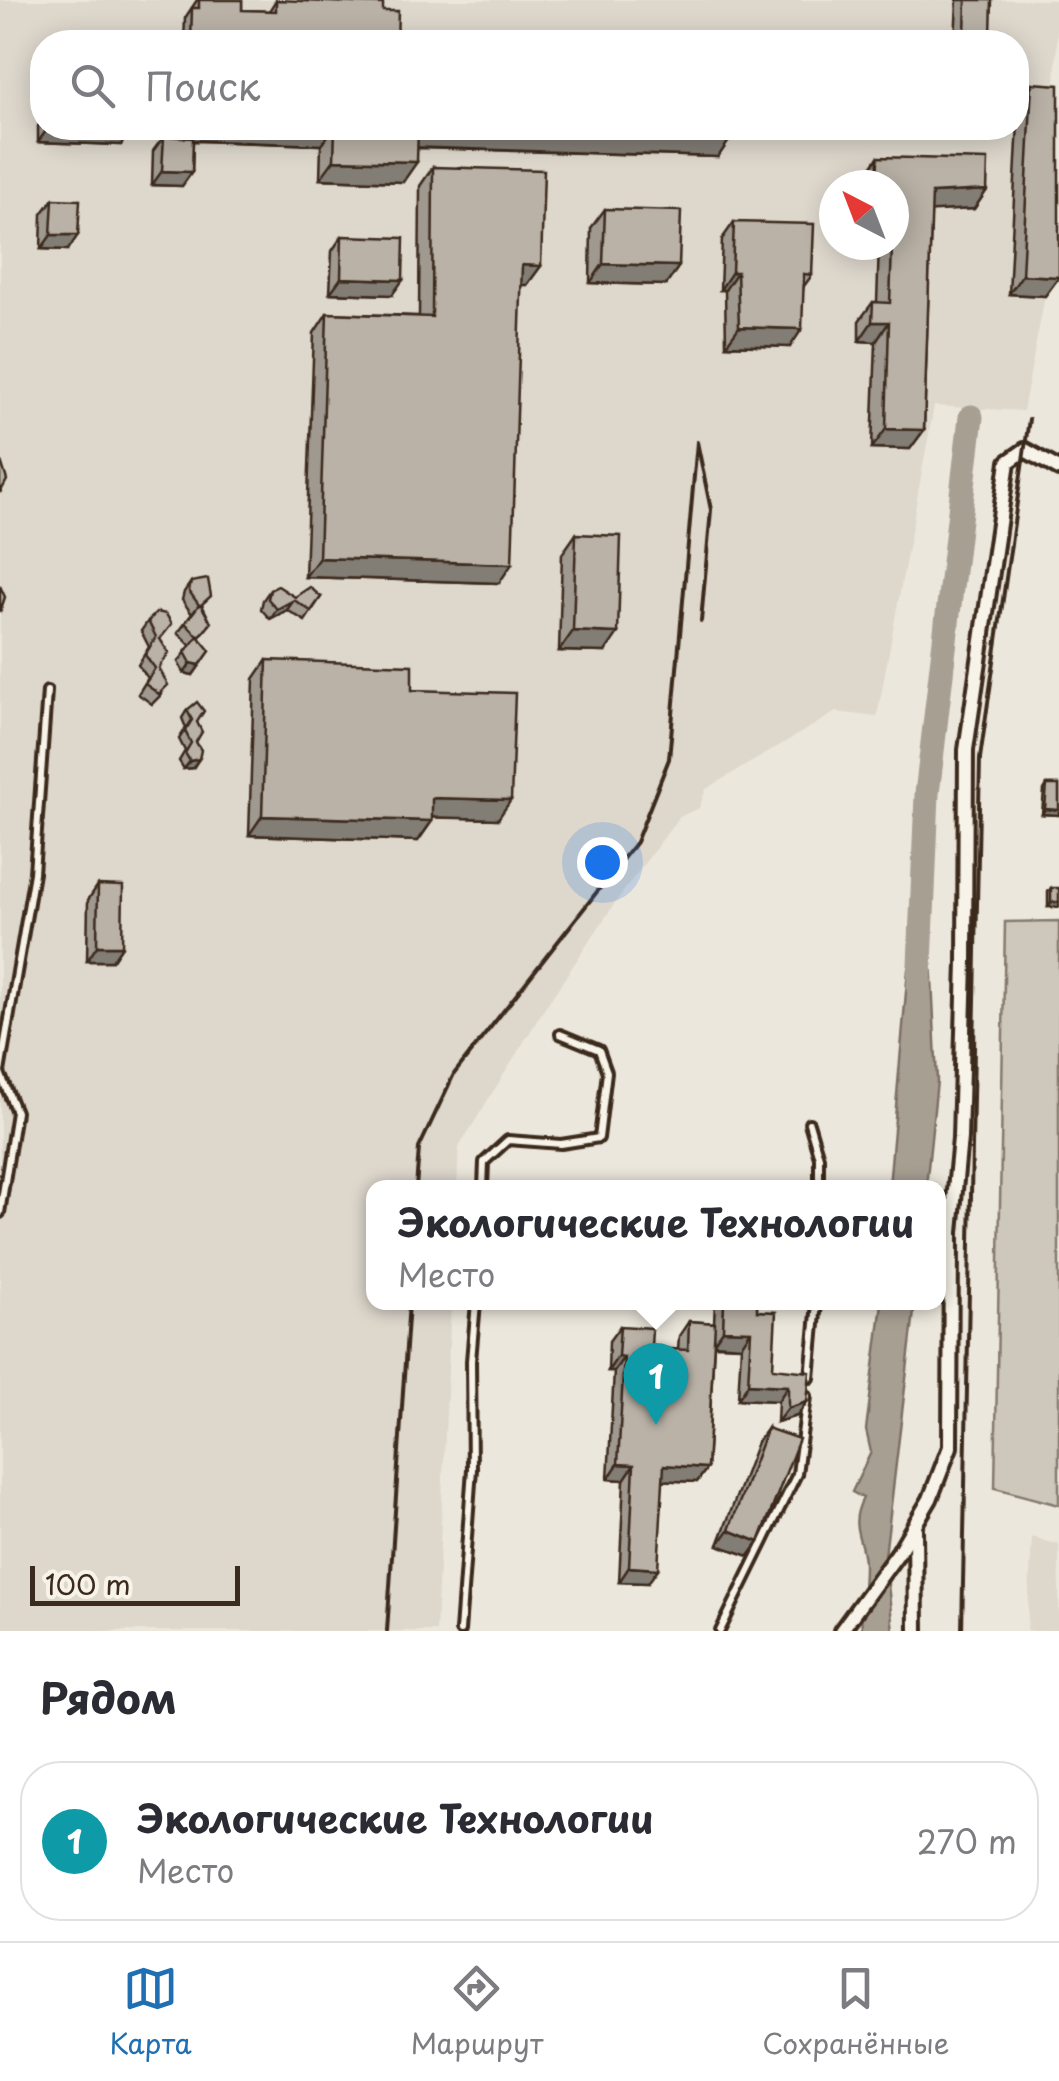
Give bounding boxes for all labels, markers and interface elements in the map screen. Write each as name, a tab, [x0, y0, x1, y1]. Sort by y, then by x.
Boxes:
search box	[30, 30, 1029, 140]
text: Поиск	[145, 57, 260, 114]
icon: search	[65, 58, 120, 113]
north arrow	[819, 170, 909, 260]
your location	[577, 837, 628, 888]
popup	[366, 1180, 946, 1310]
text: Экологические Технологии	[398, 1193, 914, 1250]
text: Место	[398, 1250, 495, 1298]
pin: 1	[624, 1342, 688, 1425]
scale bar	[30, 1561, 240, 1606]
text: 100 m	[45, 1562, 131, 1605]
text: Рядом	[40, 1665, 177, 1728]
text: Экологические Технологии	[137, 1789, 653, 1846]
text: 1	[67, 1817, 82, 1865]
text: 270 m	[917, 1817, 1017, 1865]
text: Место	[137, 1846, 234, 1894]
tab: Карта	[110, 1961, 192, 2064]
tab: Маршрут	[411, 1961, 543, 2064]
tab: Сохранённые	[762, 1961, 949, 2064]

